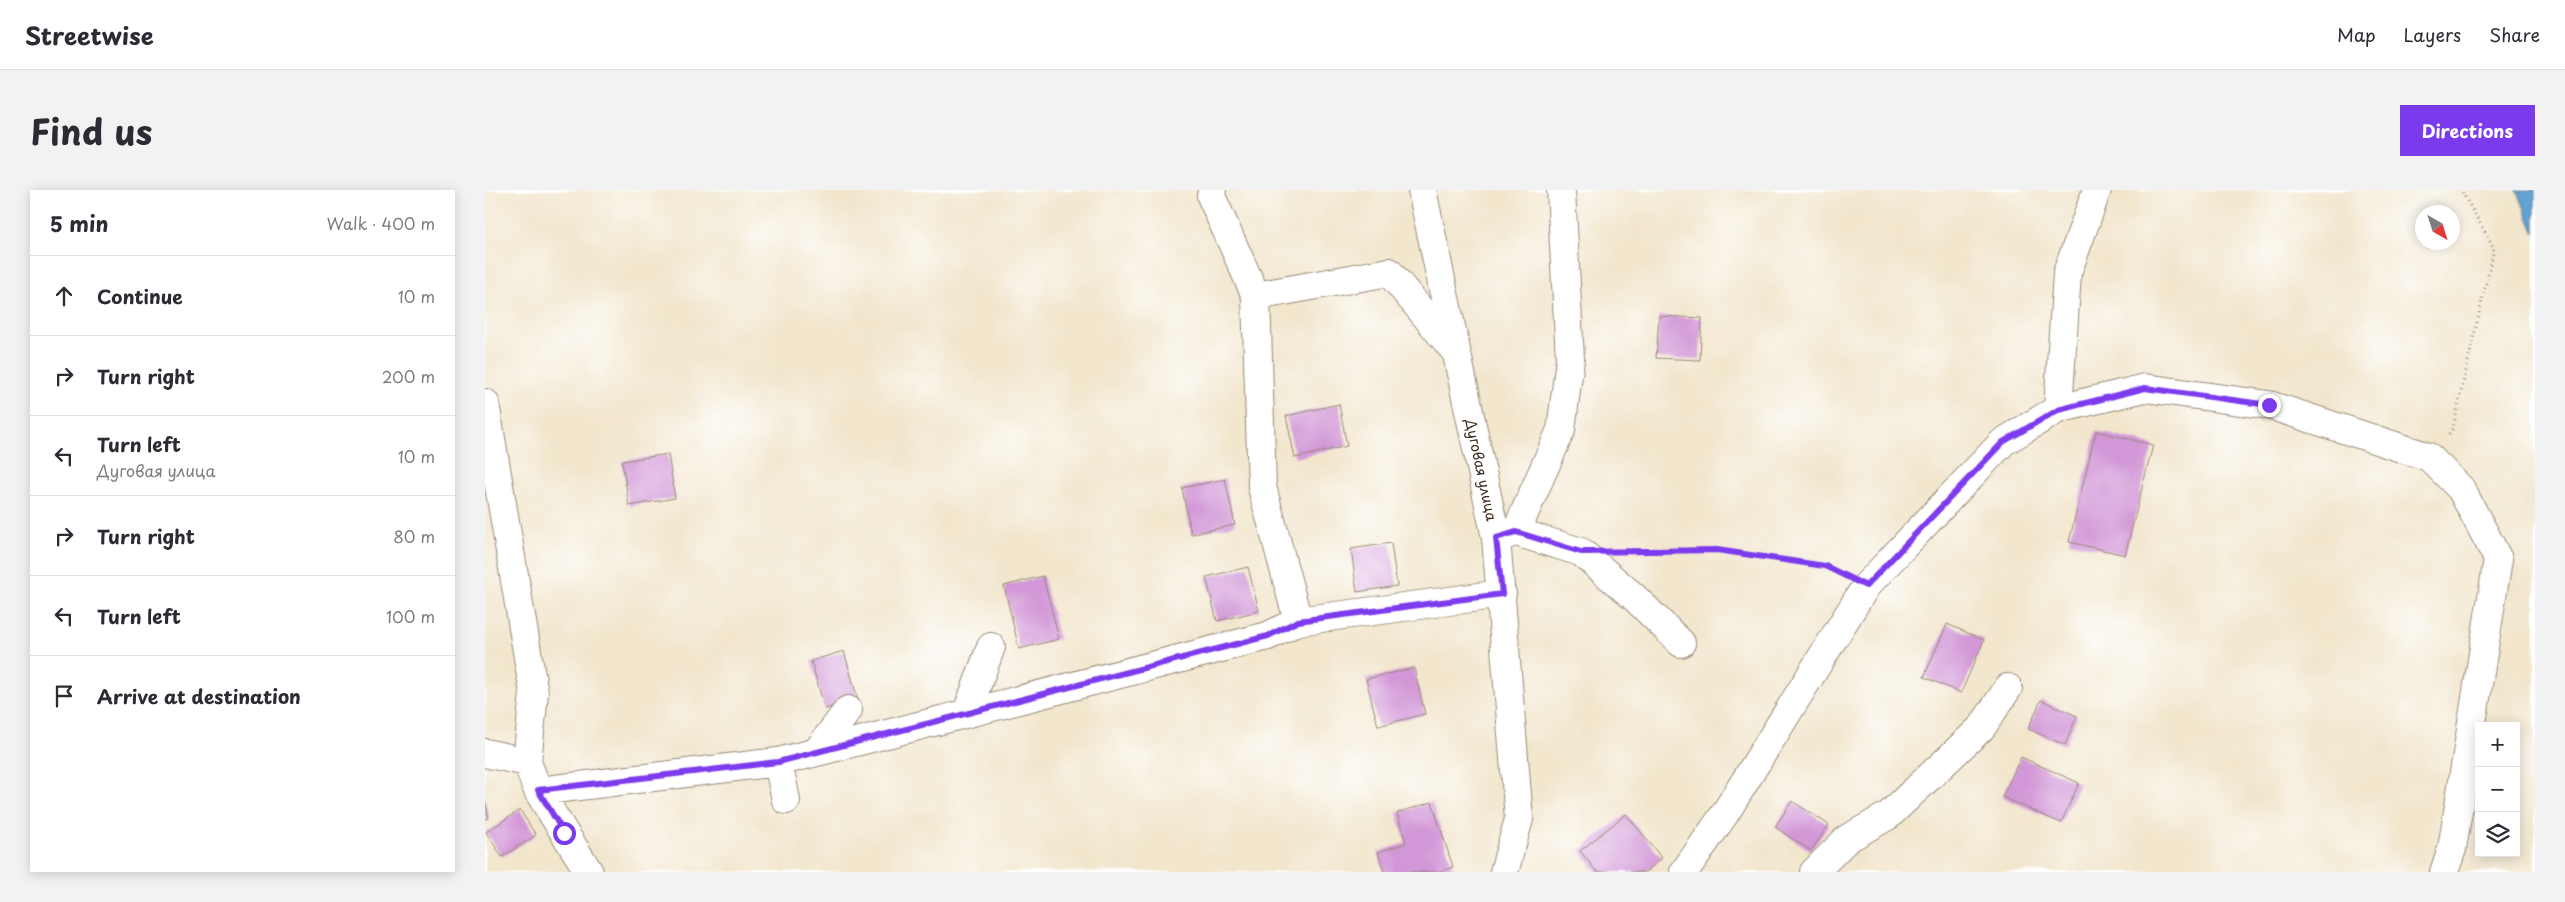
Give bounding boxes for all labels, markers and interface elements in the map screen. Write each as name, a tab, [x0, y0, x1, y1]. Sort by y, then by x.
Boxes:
text: Streetwise	[25, 17, 154, 53]
text: Map	[2337, 21, 2376, 48]
text: Layers	[2404, 21, 2461, 48]
text: Share	[2489, 21, 2540, 48]
text: Find us	[30, 104, 152, 157]
button: Directions	[2400, 105, 2535, 156]
north arrow	[2415, 205, 2460, 250]
text: 5 min	[50, 207, 108, 239]
text: Walk · 400 m	[327, 211, 435, 235]
icon: ahead	[50, 282, 78, 310]
text: Continue	[97, 282, 183, 310]
text: 10 m	[398, 284, 435, 308]
icon: right	[50, 362, 78, 390]
text: Turn right	[97, 362, 195, 390]
text: 200 m	[382, 364, 435, 388]
route end	[2258, 394, 2281, 417]
street label: Дуговая улица	[1460, 416, 1503, 523]
text: Turn left	[97, 430, 181, 458]
icon: left	[50, 442, 78, 470]
text: 10 m	[398, 444, 435, 468]
text: Дуговая улица	[97, 458, 215, 482]
icon: right	[50, 522, 78, 550]
text: Turn right	[97, 522, 195, 550]
text: 80 m	[393, 524, 435, 548]
icon: left	[50, 602, 78, 630]
text: Turn left	[97, 602, 181, 630]
text: 100 m	[386, 604, 435, 628]
icon: arrive	[50, 682, 78, 710]
text: Arrive at destination	[97, 682, 301, 710]
map controls	[2475, 722, 2520, 857]
button: +	[2475, 722, 2520, 767]
button: −	[2475, 767, 2520, 812]
button: layers	[2475, 812, 2520, 857]
route start	[553, 822, 576, 845]

